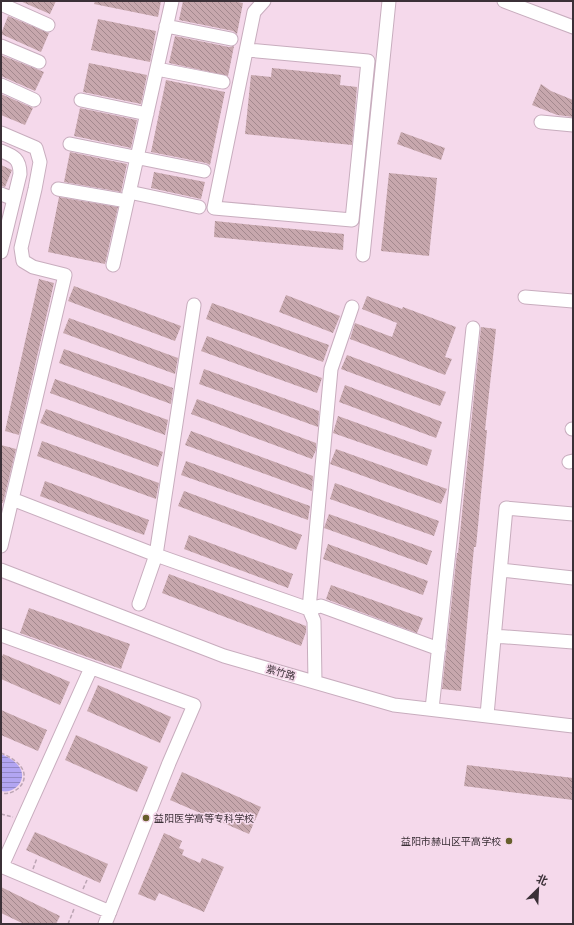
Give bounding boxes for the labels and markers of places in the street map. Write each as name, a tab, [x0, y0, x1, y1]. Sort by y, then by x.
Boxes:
marker: 益阳医学高等专科学校	[141, 813, 151, 823]
place label: 益阳医学高等专科学校	[154, 813, 254, 824]
place label: 益阳市赫山区平高学校	[401, 836, 501, 847]
marker: 益阳市赫山区平高学校	[504, 836, 514, 846]

